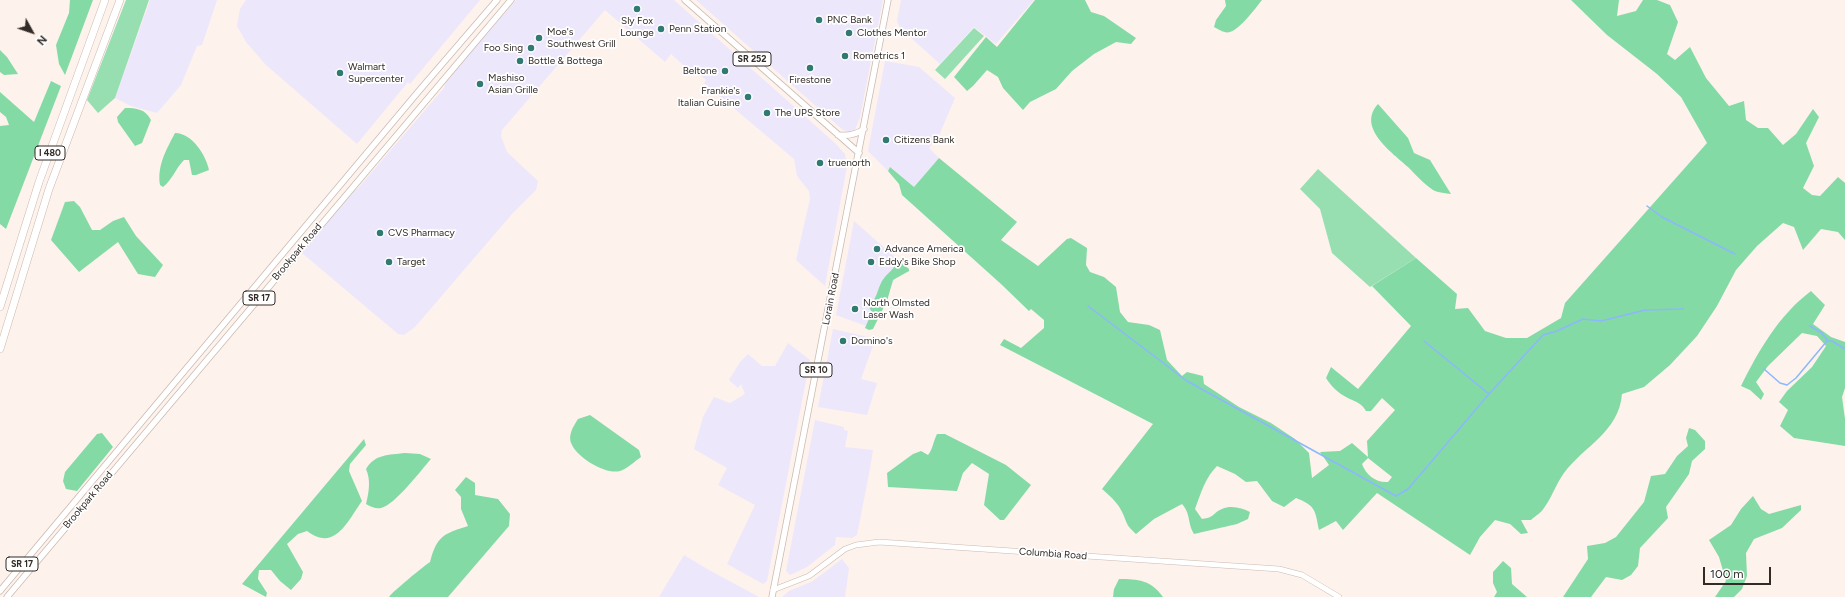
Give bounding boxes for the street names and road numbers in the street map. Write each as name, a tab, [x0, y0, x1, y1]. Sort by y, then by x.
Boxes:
road number: SR 252	[733, 52, 771, 66]
road number: I 480	[35, 146, 65, 160]
street label: Brookpark Road	[270, 221, 324, 283]
street label: Lorain Road	[820, 272, 842, 326]
road number: SR 17	[243, 291, 275, 305]
road number: SR 10	[800, 363, 832, 377]
street label: Brookpark Road	[61, 469, 115, 531]
street label: Columbia Road	[1019, 546, 1087, 562]
road number: SR 17	[6, 557, 38, 571]

